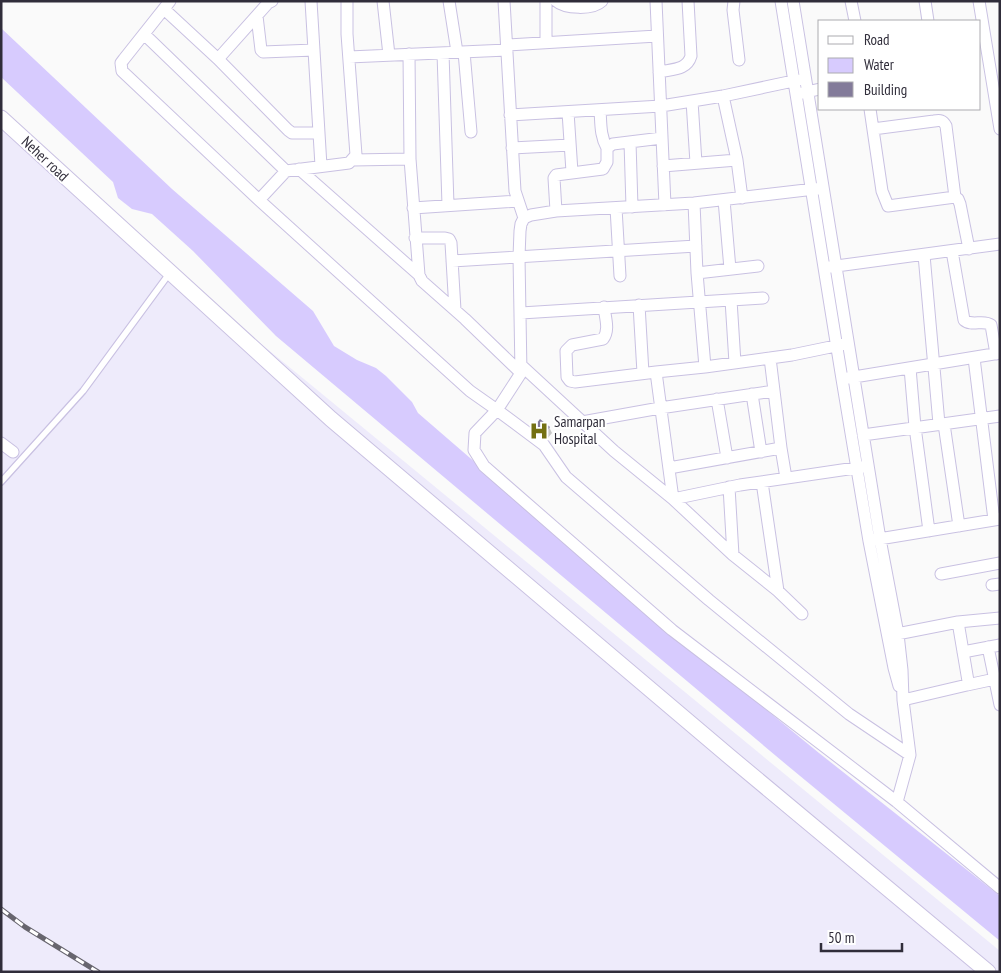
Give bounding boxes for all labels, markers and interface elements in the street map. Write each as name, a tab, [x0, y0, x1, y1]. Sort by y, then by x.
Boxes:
legend	[818, 20, 981, 110]
text: Road	[864, 30, 890, 49]
text: Water	[864, 55, 895, 74]
text: Building	[864, 80, 907, 99]
street label: Neher road	[18, 132, 73, 185]
place label: Samarpan Hospital	[554, 412, 605, 448]
hospital icon: Samarpan Hospital	[528, 420, 550, 442]
scale bar	[821, 920, 902, 952]
text: 50 m	[828, 928, 854, 947]

